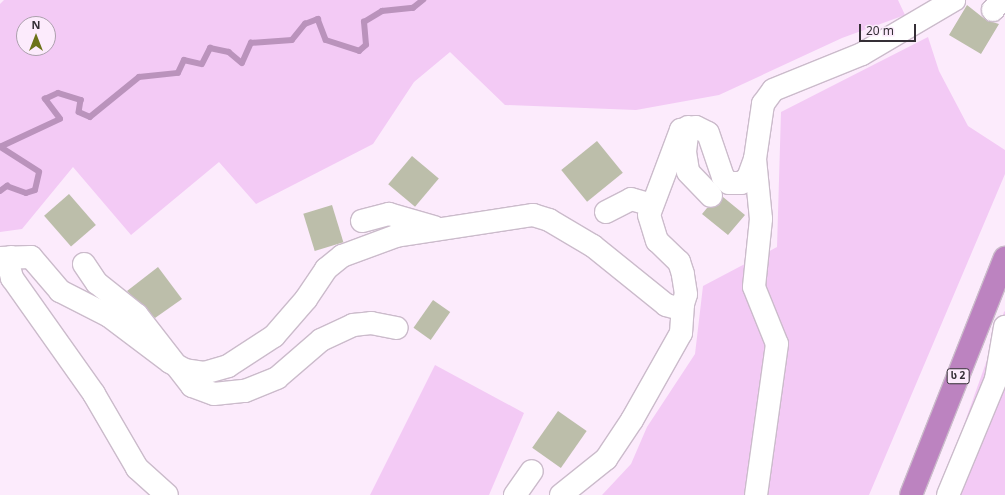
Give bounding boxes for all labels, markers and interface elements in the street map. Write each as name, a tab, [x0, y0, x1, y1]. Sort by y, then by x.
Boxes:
north arrow	[16, 16, 56, 56]
scale bar	[861, 16, 918, 42]
text: N	[32, 17, 40, 32]
text: 20 m	[866, 22, 894, 39]
road number: ს 2	[946, 368, 970, 384]

